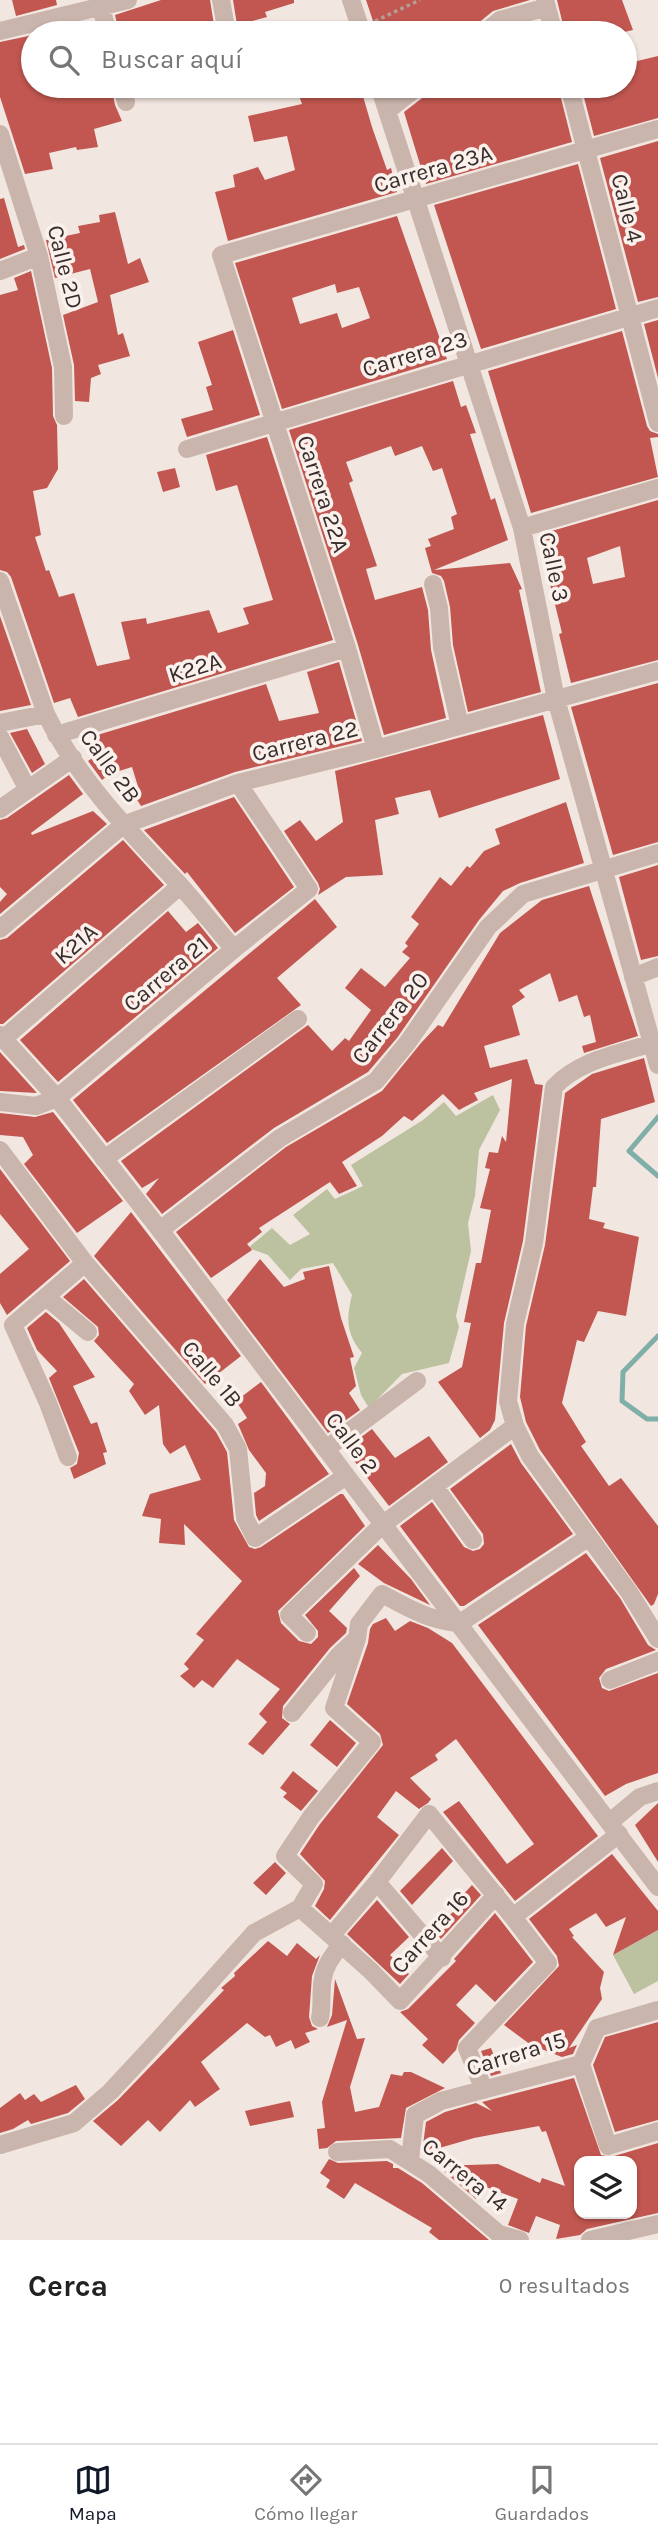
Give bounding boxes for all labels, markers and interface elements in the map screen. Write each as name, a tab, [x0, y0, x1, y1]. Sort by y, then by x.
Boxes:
search box	[21, 21, 637, 98]
icon: search	[45, 41, 83, 79]
text: Buscar aquí	[101, 44, 243, 75]
street label: Carrera 23A	[371, 139, 495, 199]
street label: Calle 4	[605, 171, 649, 245]
street label: Calle 2D	[42, 222, 88, 312]
street label: Carrera 23	[359, 325, 471, 383]
street label: Carrera 22A	[291, 432, 355, 556]
street label: Calle 3	[533, 530, 575, 604]
street label: K22A	[165, 647, 225, 689]
street label: Carrera 22	[249, 715, 361, 767]
street label: Calle 2B	[74, 724, 146, 808]
street label: K21A	[49, 918, 103, 970]
street label: Carrera 21	[118, 931, 214, 1017]
street label: Carrera 20	[346, 967, 434, 1069]
street label: Calle 1B	[176, 1335, 248, 1413]
street label: Calle 2	[320, 1407, 384, 1479]
street label: Carrera 16	[386, 1885, 474, 1979]
street label: Carrera 15	[463, 2026, 569, 2082]
street label: Carrera 14	[417, 2132, 513, 2218]
map controls	[574, 2156, 637, 2219]
button: layers	[574, 2156, 637, 2219]
text: Cerca	[28, 2268, 108, 2304]
text: 0 resultados	[499, 2272, 630, 2299]
tab: Mapa	[69, 2461, 117, 2525]
tab: Cómo llegar	[254, 2461, 357, 2525]
tab: Guardados	[495, 2461, 589, 2525]

